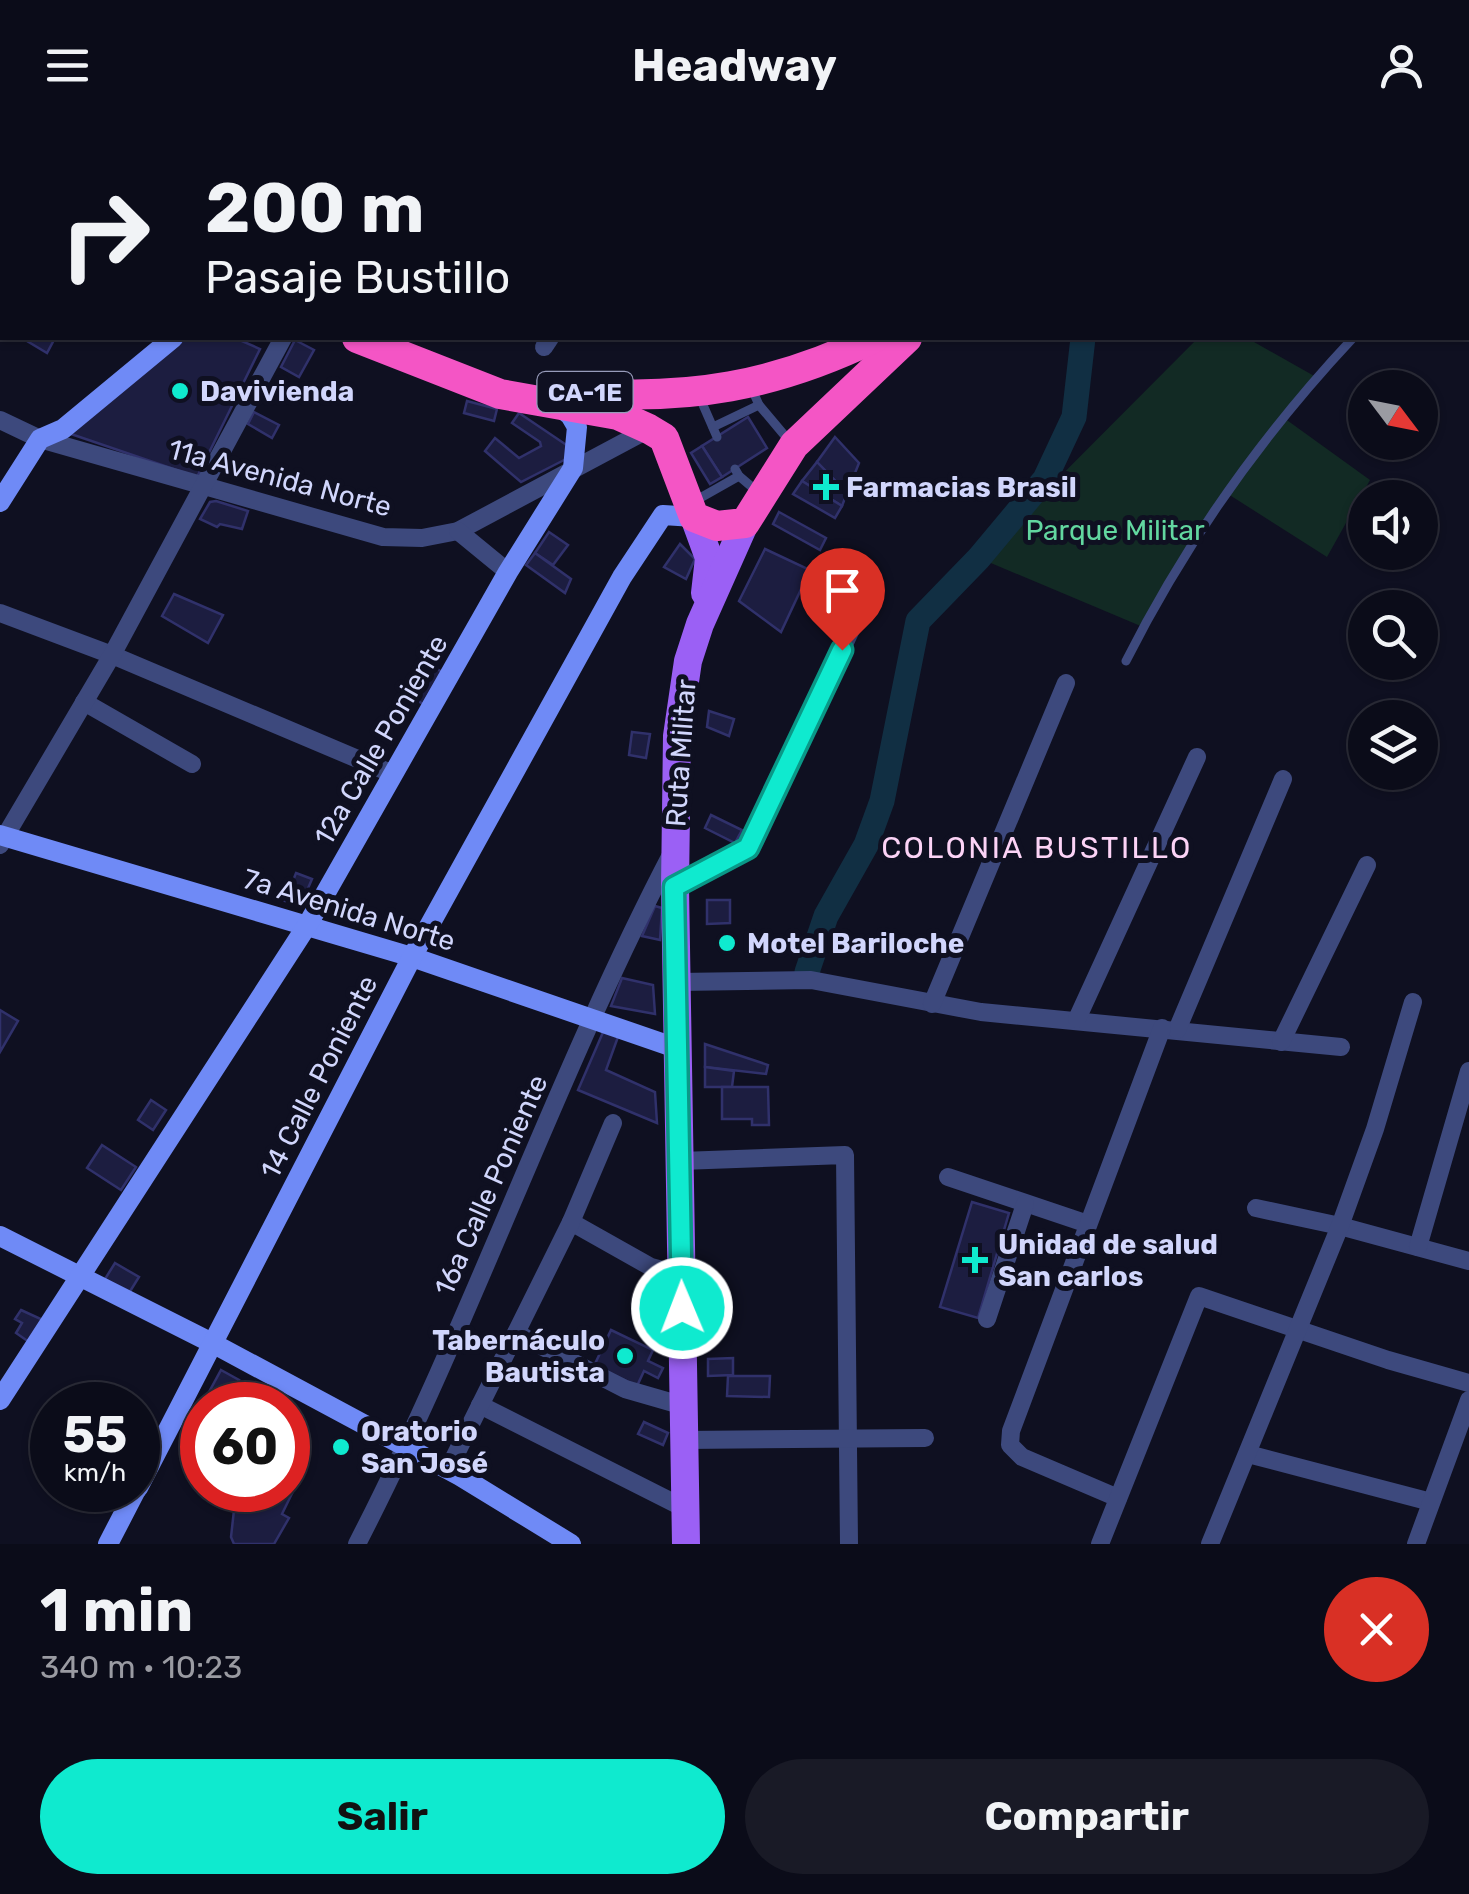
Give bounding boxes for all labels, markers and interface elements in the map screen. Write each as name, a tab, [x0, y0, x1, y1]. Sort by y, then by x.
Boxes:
icon: menu	[40, 38, 95, 93]
icon: person	[1374, 38, 1429, 93]
text: Headway	[632, 39, 837, 92]
text: 200 m	[205, 167, 425, 250]
icon: right	[40, 170, 170, 300]
text: Pasaje Bustillo	[205, 251, 510, 304]
north arrow	[1348, 370, 1438, 460]
map controls	[1348, 370, 1438, 790]
road number: CA-1E	[538, 372, 632, 412]
place label: Davivienda	[200, 375, 354, 408]
marker: Davivienda	[169, 380, 191, 402]
street label: 11a Avenida Norte	[165, 432, 395, 524]
place label: Farmacias Brasil	[846, 471, 1077, 504]
marker: Farmacias Brasil	[815, 476, 837, 498]
button: sound	[1348, 480, 1438, 570]
park label: Parque Militar	[1025, 514, 1205, 547]
pin	[800, 548, 885, 651]
icon: arrive	[815, 563, 870, 618]
button: search	[1348, 590, 1438, 680]
street label: 12a Calle Poniente	[307, 629, 455, 851]
street label: Ruta Militar	[659, 678, 703, 828]
button: layers	[1348, 700, 1438, 790]
district label: COLONIA BUSTILLO	[881, 830, 1193, 866]
street label: 7a Avenida Norte	[239, 862, 459, 958]
place label: Motel Bariloche	[747, 927, 964, 960]
marker: Motel Bariloche	[716, 932, 738, 954]
street label: 14 Calle Poniente	[254, 970, 384, 1184]
street label: 16a Calle Poniente	[427, 1070, 555, 1300]
place label: Unidad de salud San carlos	[998, 1228, 1218, 1293]
marker: Unidad de salud San carlos	[962, 1247, 988, 1273]
position arrow	[630, 1256, 734, 1360]
place label: Tabernáculo Bautista	[432, 1324, 605, 1389]
marker: Tabernáculo Bautista	[614, 1345, 636, 1367]
speed limit sign: 60	[180, 1382, 310, 1512]
text: 55	[63, 1405, 127, 1465]
place label: Oratorio San José	[361, 1415, 488, 1480]
marker: Oratorio San José	[330, 1436, 352, 1458]
text: km/h	[64, 1458, 126, 1487]
text: 1 min	[40, 1575, 193, 1646]
button: close	[1324, 1577, 1429, 1682]
text: 340 m · 10:23	[40, 1648, 242, 1686]
button: Salir	[40, 1759, 725, 1874]
button: Compartir	[745, 1759, 1429, 1874]

